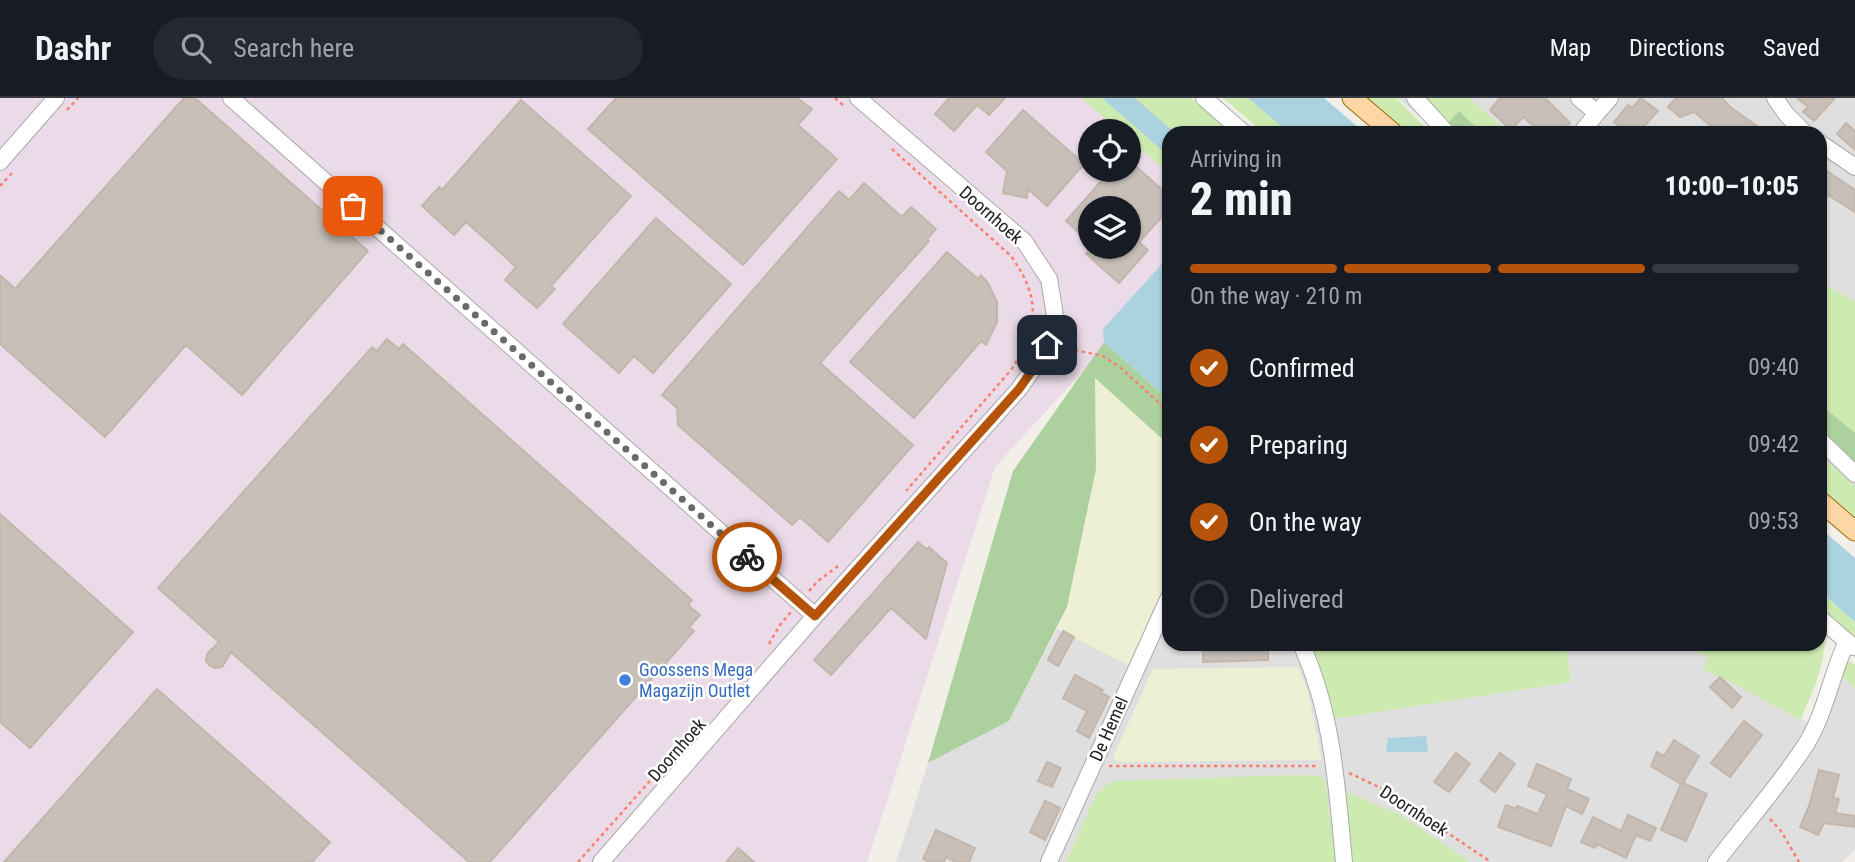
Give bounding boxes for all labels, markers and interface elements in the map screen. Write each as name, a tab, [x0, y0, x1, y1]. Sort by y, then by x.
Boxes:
search box	[153, 17, 643, 80]
text: Dashr	[35, 29, 111, 68]
icon: search	[177, 29, 215, 67]
text: Search here	[233, 33, 354, 63]
text: Map	[1550, 34, 1591, 62]
text: Directions	[1629, 34, 1725, 62]
text: Saved	[1763, 34, 1820, 62]
map controls	[1078, 119, 1141, 259]
button: locate	[1078, 119, 1141, 182]
text: Arriving in	[1190, 146, 1282, 173]
text: 10:00–10:05	[1665, 171, 1799, 201]
text: 2 min	[1190, 172, 1293, 226]
pin	[323, 176, 383, 236]
street label: Doornhoek	[955, 181, 1027, 248]
icon: bag	[334, 187, 372, 225]
button: layers	[1078, 196, 1141, 259]
text: On the way · 210 m	[1190, 283, 1362, 310]
pin	[1017, 315, 1077, 375]
icon: home	[1028, 326, 1066, 364]
icon: check	[1190, 349, 1228, 387]
text: Confirmed	[1249, 353, 1355, 383]
text: 09:40	[1748, 354, 1799, 381]
icon: check	[1190, 426, 1228, 464]
text: Preparing	[1249, 430, 1348, 460]
text: 09:42	[1748, 431, 1799, 458]
icon: check	[1190, 503, 1228, 541]
text: On the way	[1249, 507, 1362, 537]
text: 09:53	[1748, 508, 1799, 535]
courier	[712, 522, 782, 592]
icon: bike	[728, 538, 766, 576]
text: Delivered	[1249, 584, 1344, 614]
place label: Goossens Mega Magazijn Outlet	[639, 659, 753, 701]
marker: Goossens Mega Magazijn Outlet	[617, 672, 633, 688]
street label: De Hemel	[1085, 693, 1132, 764]
street label: Doornhoek	[643, 714, 710, 786]
street label: Doornhoek	[1376, 781, 1452, 840]

